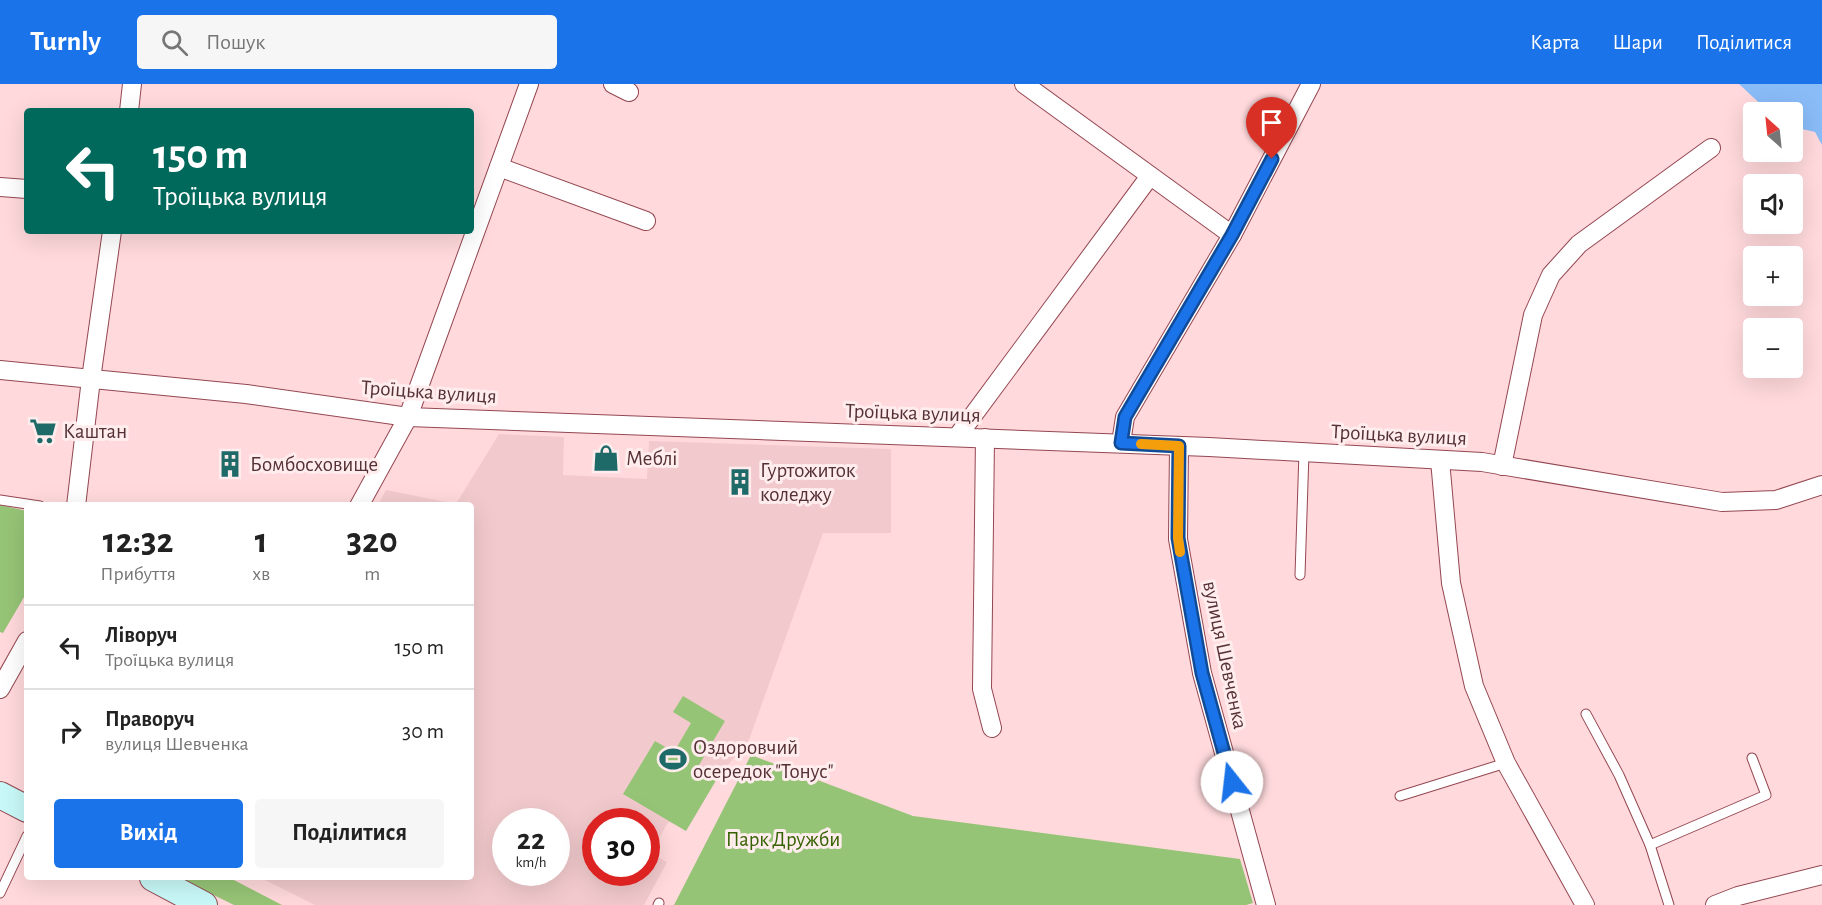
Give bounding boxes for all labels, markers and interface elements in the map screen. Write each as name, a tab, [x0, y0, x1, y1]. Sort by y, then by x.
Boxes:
search box	[137, 15, 557, 69]
icon: search	[158, 26, 191, 59]
text: Turnly	[30, 28, 101, 56]
text: Пошук	[206, 31, 265, 53]
text: Карта	[1530, 32, 1580, 53]
text: Шари	[1613, 32, 1663, 53]
text: Поділитися	[1696, 32, 1792, 53]
pin	[1246, 97, 1297, 159]
north arrow	[1743, 102, 1803, 162]
map controls	[1743, 102, 1803, 378]
icon: arrive	[1255, 106, 1288, 139]
icon: left	[54, 132, 132, 210]
text: 150 m	[153, 134, 248, 176]
button: sound	[1743, 174, 1803, 234]
text: Троїцька вулиця	[153, 183, 328, 210]
button: +	[1743, 246, 1803, 306]
button: −	[1743, 318, 1803, 378]
street label: Троїцька вулиця	[361, 377, 497, 407]
street label: Троїцька вулиця	[845, 400, 981, 426]
supermarket icon: Каштан	[28, 416, 58, 446]
place label: Каштан	[63, 421, 127, 442]
street label: Троїцька вулиця	[1331, 421, 1467, 449]
shop icon: Меблі	[591, 443, 621, 473]
place label: Меблі	[626, 448, 677, 469]
building icon: Бомбосховище	[215, 449, 245, 479]
place label: Бомбосховище	[250, 454, 378, 475]
place label: Гуртожиток коледжу	[760, 460, 856, 505]
building icon: Гуртожиток коледжу	[725, 467, 755, 497]
text: 12:32	[103, 523, 173, 559]
text: 1	[255, 523, 268, 559]
text: 320	[347, 523, 398, 559]
text: Прибуття	[100, 564, 176, 584]
text: хв	[252, 564, 270, 584]
text: m	[364, 564, 380, 584]
street label: вулиця Шевченка	[1199, 579, 1251, 731]
text: Ліворуч	[105, 624, 178, 646]
icon: left	[54, 631, 87, 664]
text: 150 m	[394, 636, 444, 658]
text: Троїцька вулиця	[105, 650, 234, 670]
text: Праворуч	[105, 708, 195, 730]
icon: right	[54, 715, 87, 748]
text: 30 m	[402, 720, 444, 742]
text: вулиця Шевченка	[105, 734, 249, 754]
place label: Оздоровчий осередок "Тонус"	[693, 737, 834, 782]
sports icon: Оздоровчий осередок "Тонус"	[658, 744, 688, 774]
position arrow	[1200, 750, 1264, 814]
button: Вихід	[54, 799, 243, 868]
button: Поділитися	[255, 799, 444, 868]
speed limit sign: 30	[582, 808, 660, 886]
text: 22	[517, 825, 545, 855]
park label: Парк Дружби	[726, 829, 840, 850]
text: km/h	[516, 855, 546, 870]

